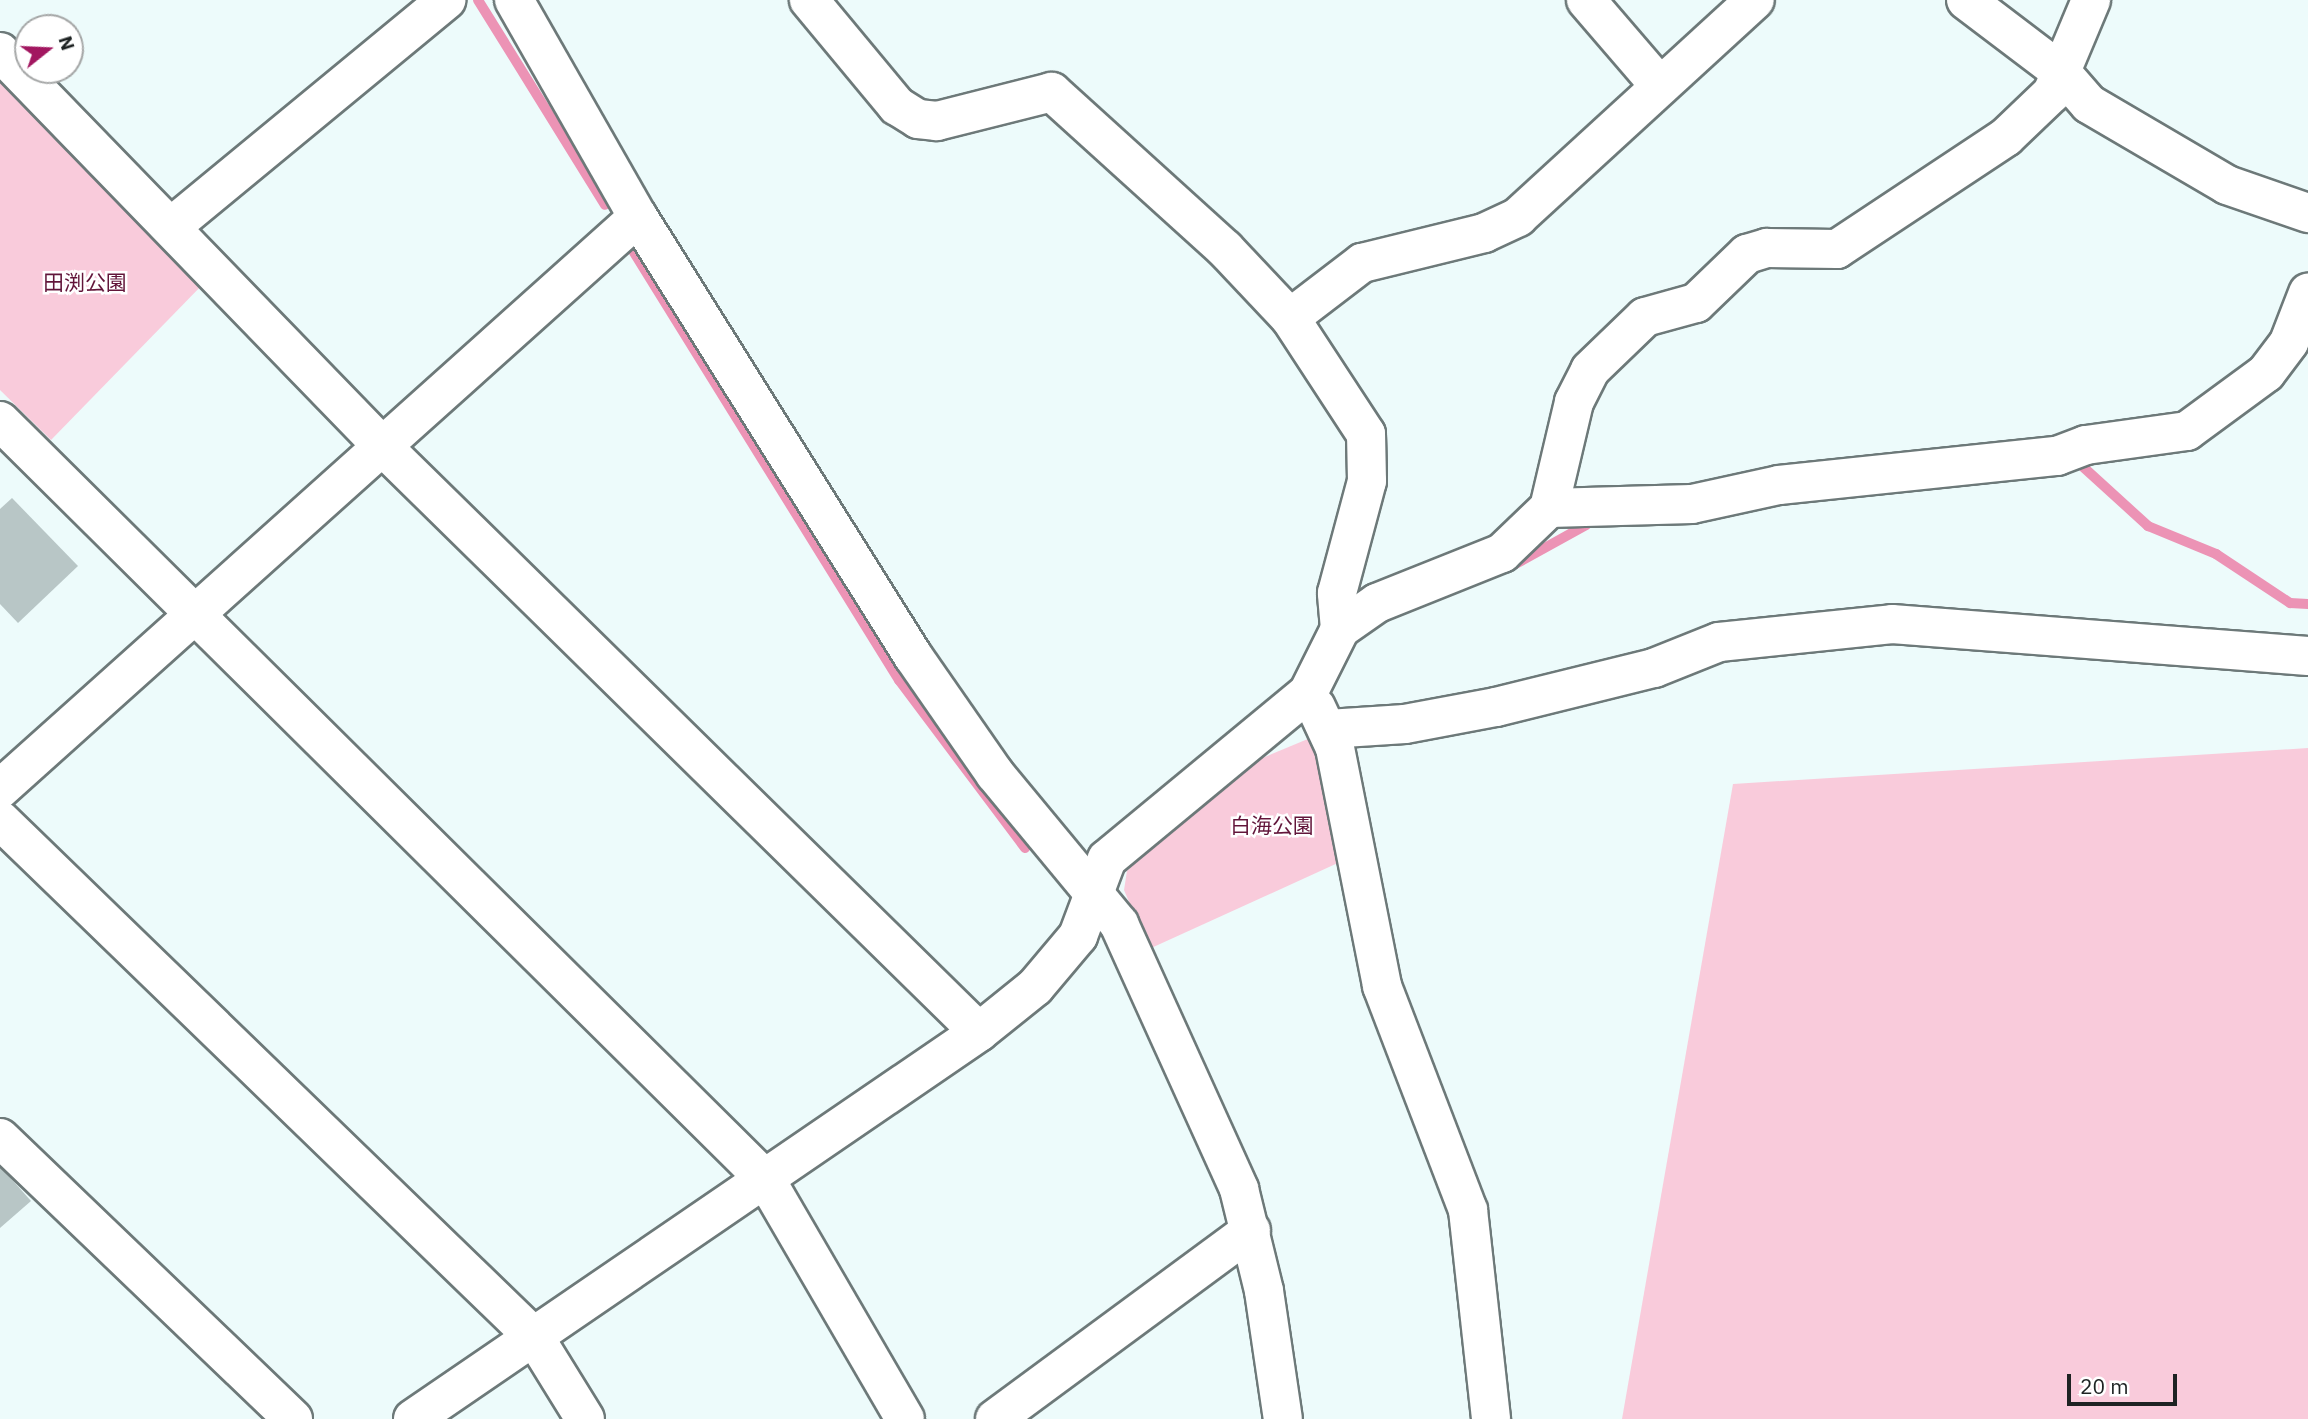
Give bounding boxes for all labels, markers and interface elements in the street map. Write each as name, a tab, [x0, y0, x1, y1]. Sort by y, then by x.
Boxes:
north arrow	[14, 14, 84, 84]
text: N	[54, 33, 81, 53]
park label: 田渕公園	[43, 269, 127, 295]
park label: 白海公園	[1230, 812, 1314, 838]
scale bar	[2070, 1360, 2180, 1404]
text: 20 m	[2080, 1372, 2129, 1400]

